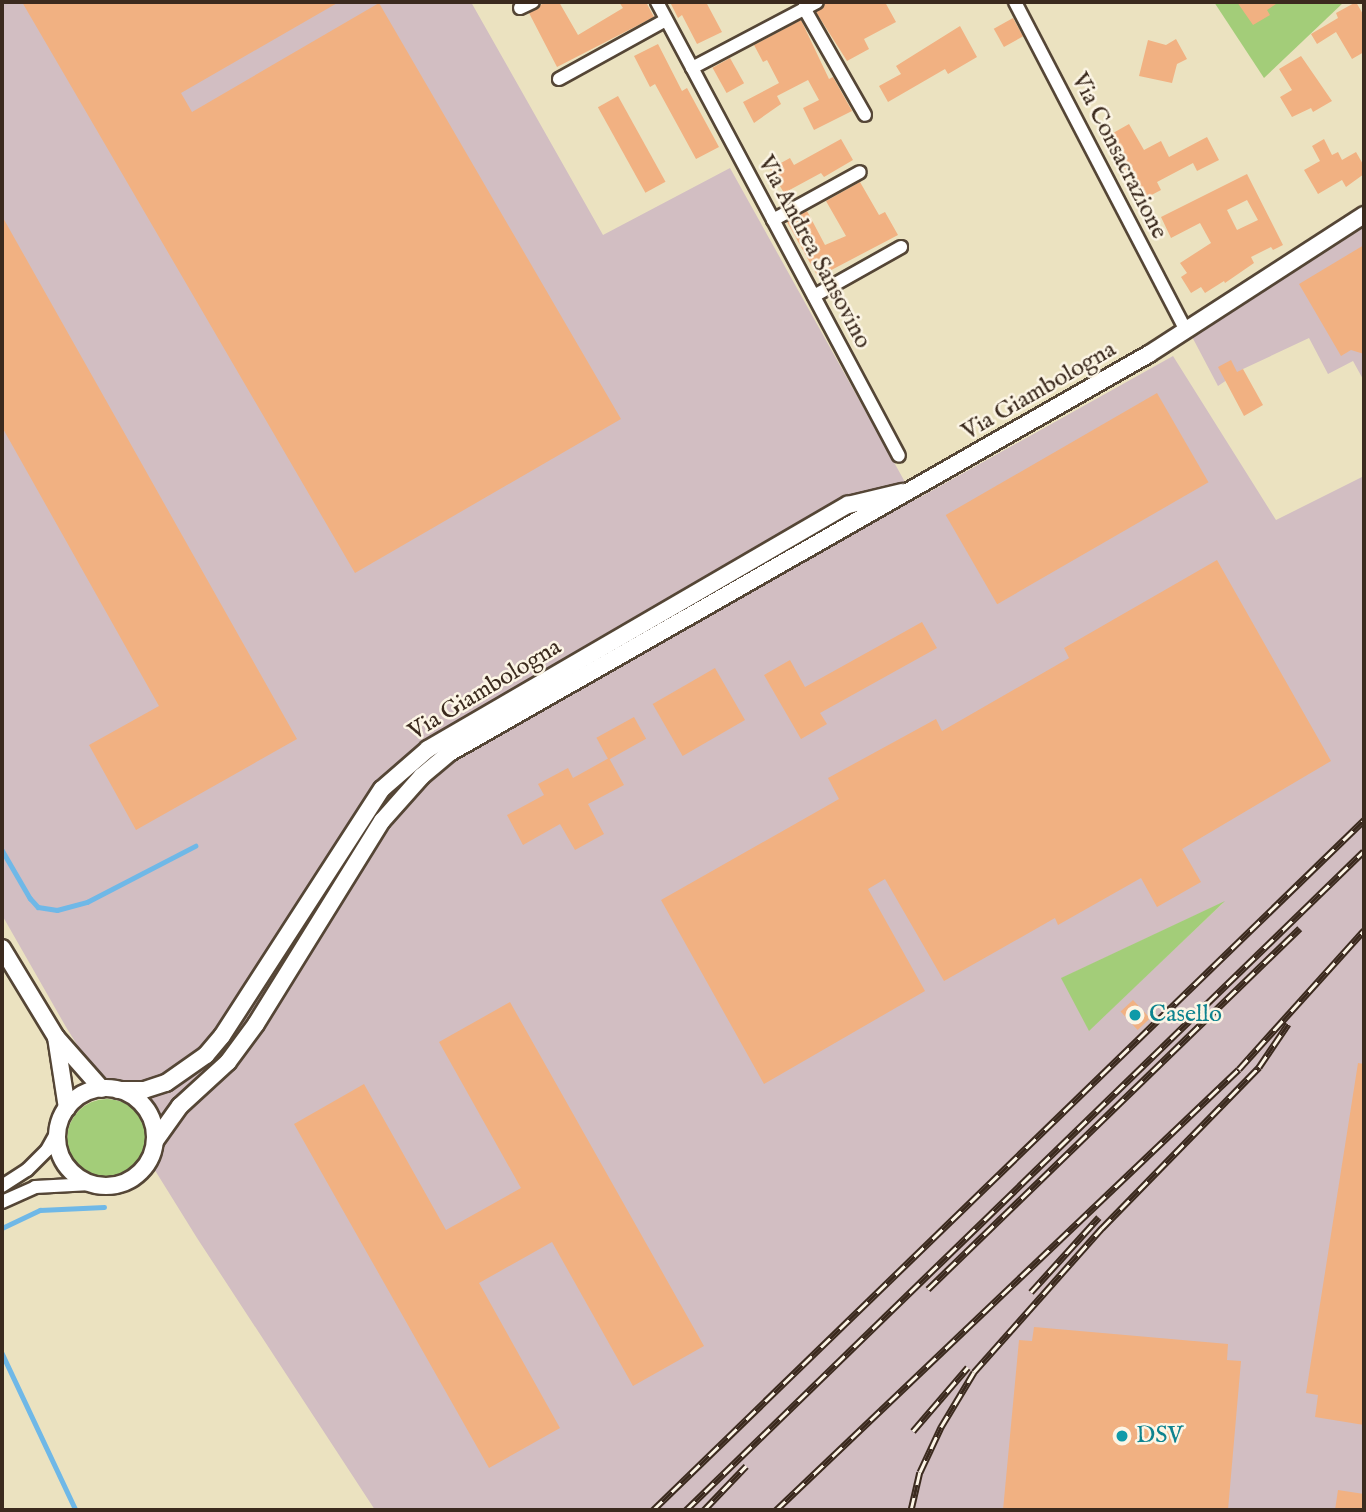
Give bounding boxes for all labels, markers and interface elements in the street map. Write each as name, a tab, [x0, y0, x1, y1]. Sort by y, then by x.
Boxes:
street label: Via Consacrazione	[1065, 68, 1173, 244]
street label: Via Andrea Sansovino	[751, 151, 877, 353]
street label: Via Giambologna	[957, 335, 1121, 447]
street label: Via Giambologna	[403, 633, 567, 747]
place label: Casello	[1149, 1001, 1222, 1029]
marker: Casello	[1127, 1007, 1143, 1023]
place label: DSV	[1136, 1422, 1183, 1450]
marker: DSV	[1114, 1428, 1130, 1444]

